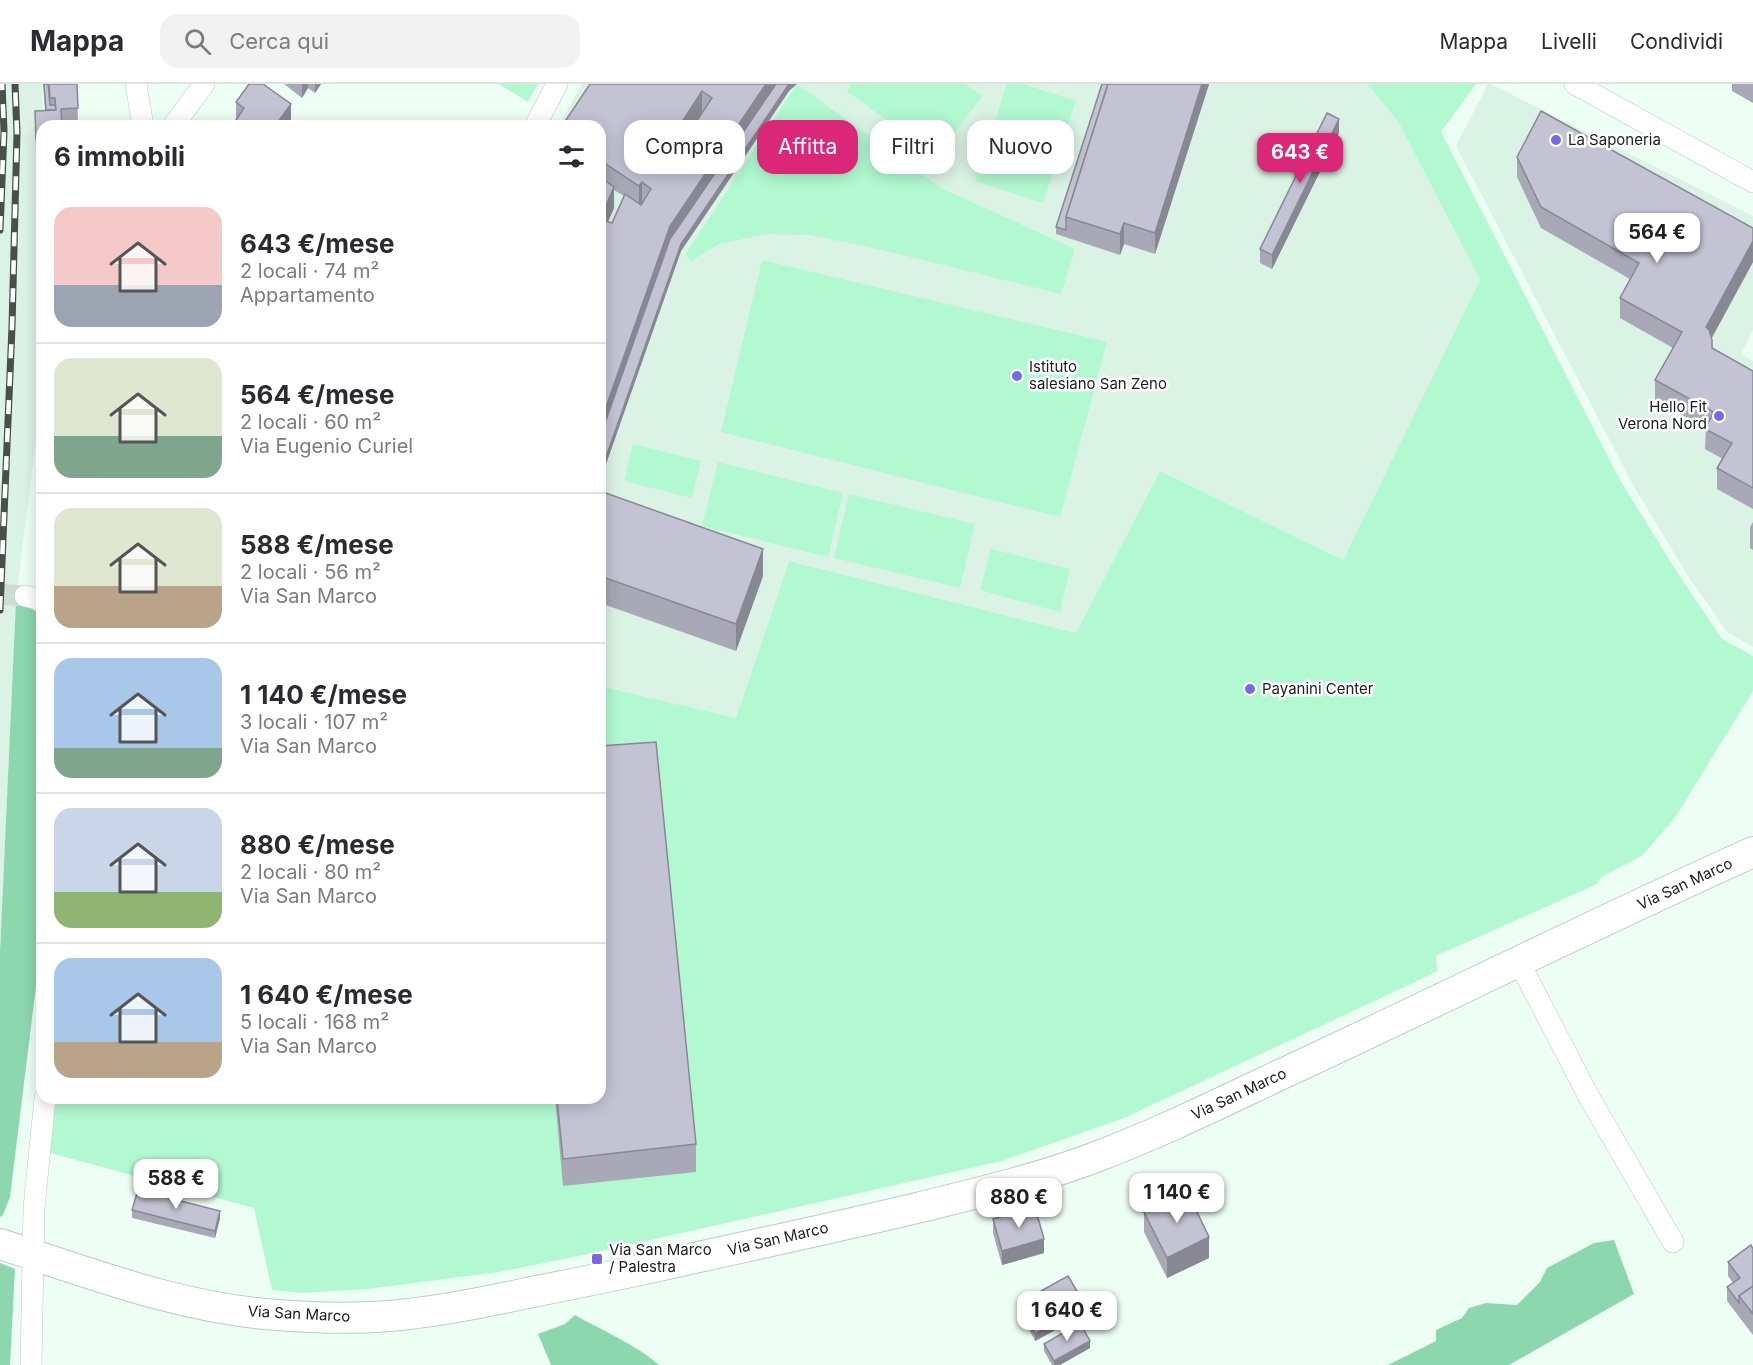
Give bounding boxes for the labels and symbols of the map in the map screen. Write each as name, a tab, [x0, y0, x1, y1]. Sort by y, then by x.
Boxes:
place label: La Saponeria	[1568, 130, 1661, 149]
pin: 643 €	[1258, 133, 1342, 184]
marker: La Saponeria	[1549, 133, 1563, 147]
pin: 564 €	[1615, 213, 1699, 264]
place label: Istituto salesiano San Zeno	[1029, 357, 1167, 393]
marker: Istituto salesiano San Zeno	[1010, 369, 1024, 383]
place label: Hello Fit Verona Nord	[1618, 397, 1707, 433]
marker: Hello Fit Verona Nord	[1712, 409, 1726, 423]
place label: Payanini Center	[1262, 679, 1374, 698]
marker: Payanini Center	[1243, 682, 1257, 696]
street label: Via San Marco	[1634, 853, 1735, 914]
street label: Via San Marco	[1188, 1063, 1289, 1124]
pin: 588 €	[134, 1159, 218, 1210]
pin: 1 140 €	[1122, 1173, 1232, 1224]
pin: 880 €	[977, 1178, 1061, 1229]
street label: Via San Marco	[726, 1218, 830, 1259]
place label: Via San Marco / Palestra	[609, 1240, 712, 1276]
marker: Via San Marco / Palestra	[590, 1252, 604, 1266]
pin: 1 640 €	[1012, 1291, 1122, 1342]
street label: Via San Marco	[247, 1301, 351, 1326]

